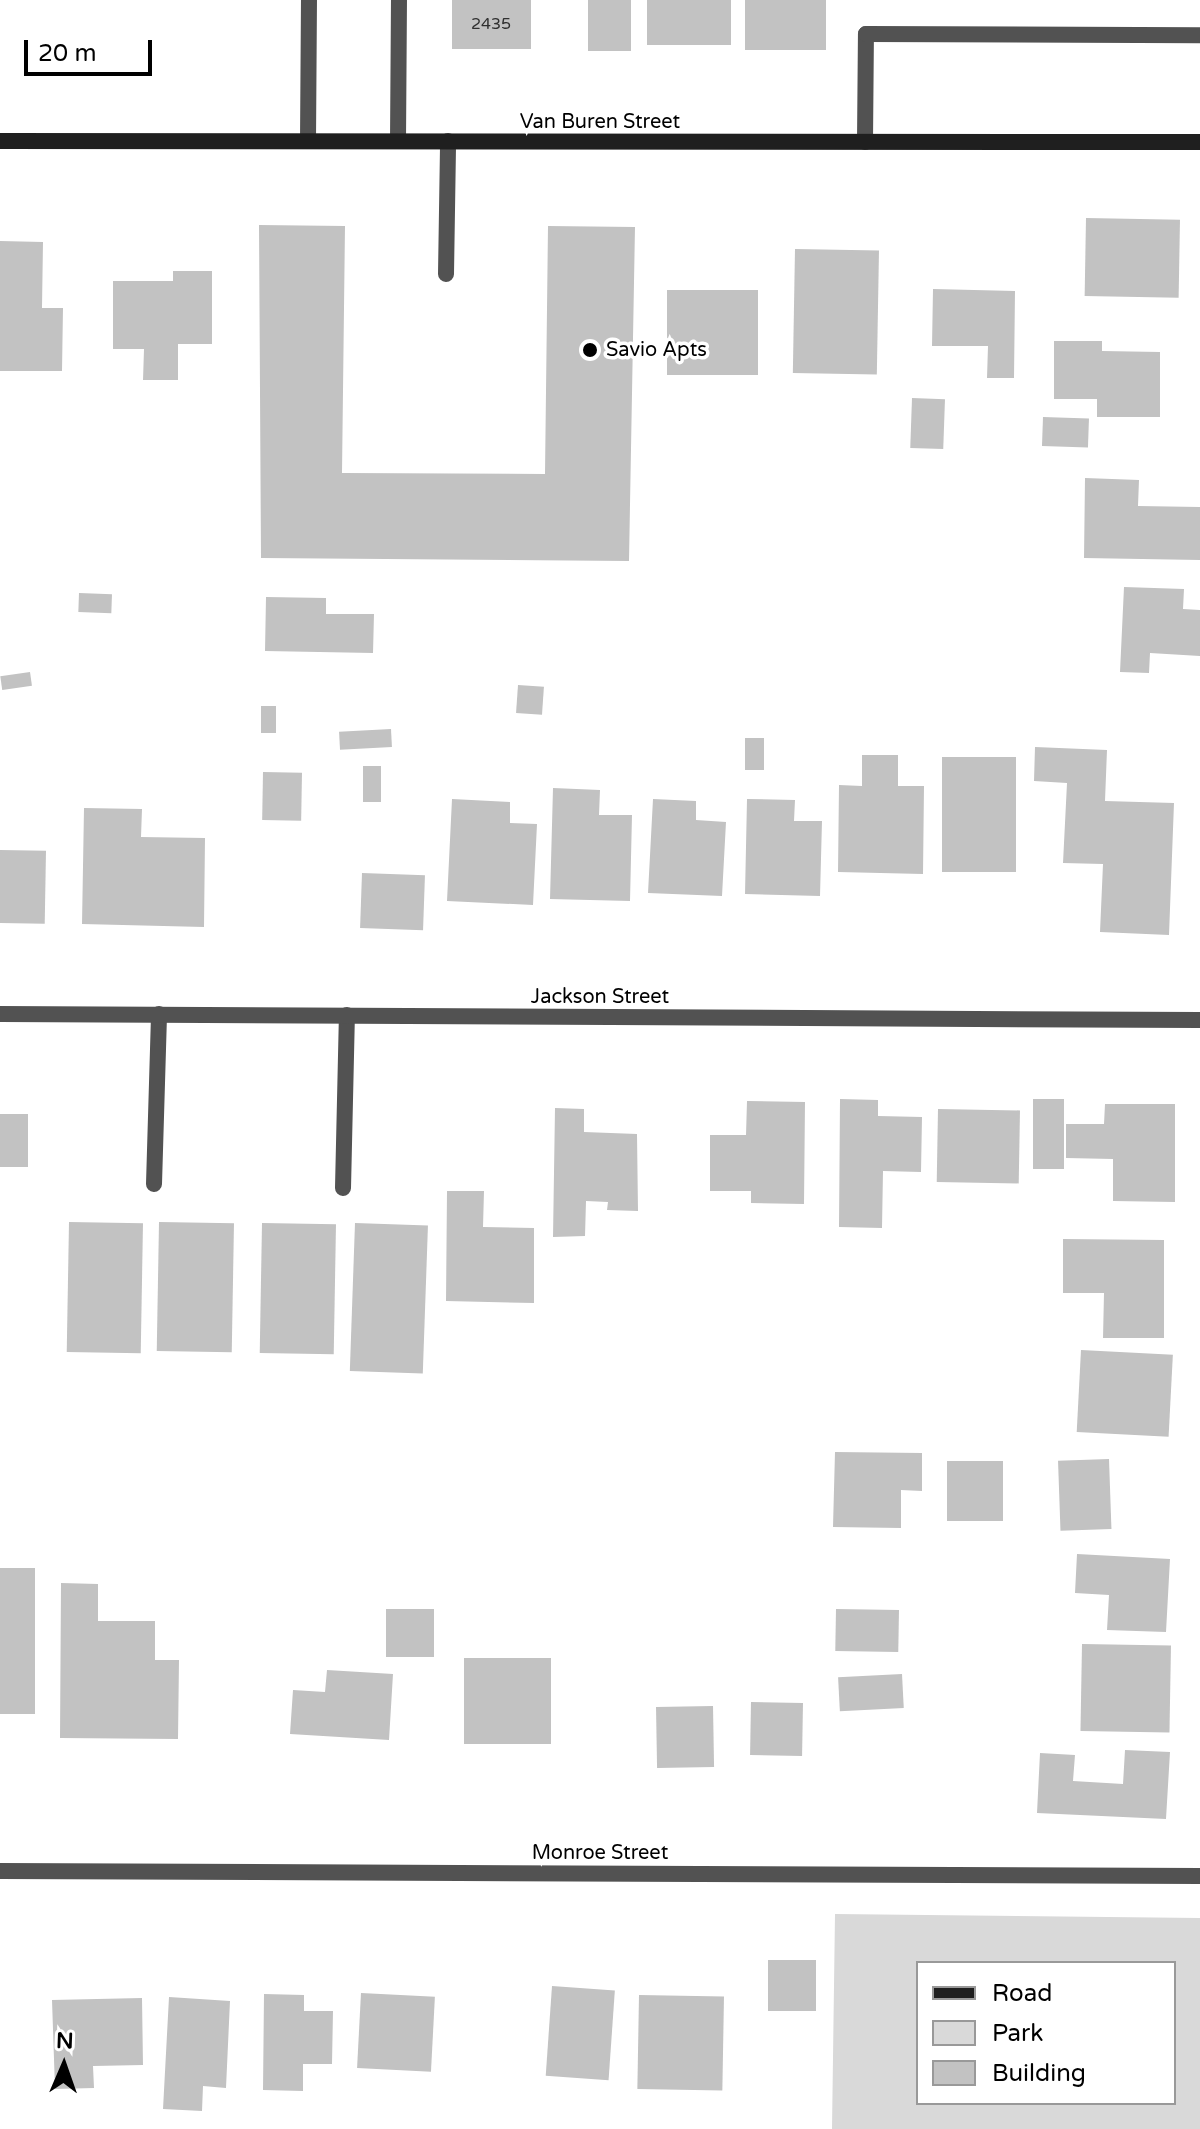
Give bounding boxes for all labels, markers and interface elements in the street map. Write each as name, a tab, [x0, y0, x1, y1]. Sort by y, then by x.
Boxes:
house number: 2435	[471, 14, 511, 34]
scale bar	[28, 24, 156, 74]
text: 20 m	[38, 39, 96, 68]
street label: Van Buren Street	[520, 110, 680, 134]
place label: Savio Apts	[606, 338, 707, 362]
marker: Savio Apts	[581, 341, 599, 359]
street label: Jackson Street	[531, 985, 669, 1009]
street label: Monroe Street	[532, 1841, 668, 1865]
legend	[916, 1961, 1176, 2105]
text: Road	[992, 1979, 1052, 2008]
text: Park	[992, 2019, 1043, 2048]
north arrow	[24, 2025, 104, 2105]
text: N	[56, 2028, 74, 2054]
text: Building	[992, 2059, 1086, 2088]

